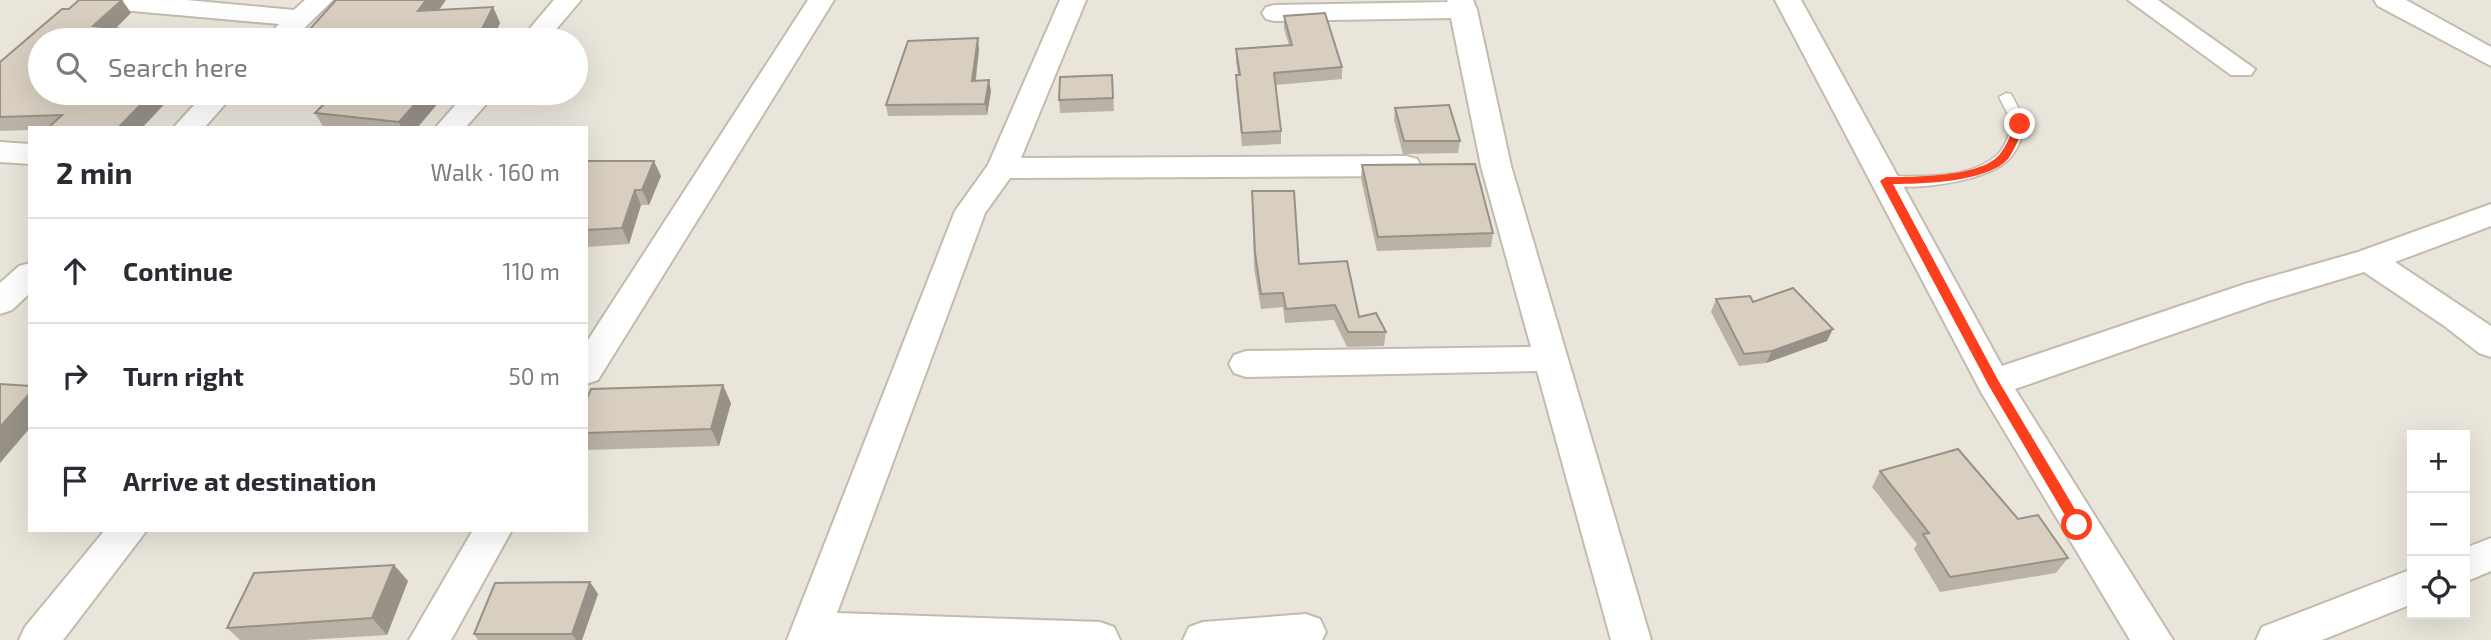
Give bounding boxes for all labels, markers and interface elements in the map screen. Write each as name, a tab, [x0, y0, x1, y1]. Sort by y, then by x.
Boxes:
search box	[28, 28, 588, 105]
icon: search	[52, 48, 90, 86]
text: Search here	[108, 51, 248, 82]
route end	[2004, 108, 2035, 139]
text: 2 min	[56, 154, 133, 190]
text: Walk · 160 m	[430, 158, 560, 186]
icon: ahead	[56, 252, 94, 290]
text: Continue	[123, 255, 233, 286]
text: 110 m	[503, 257, 560, 285]
icon: right	[56, 357, 94, 395]
text: Turn right	[123, 360, 244, 391]
text: 50 m	[509, 362, 560, 390]
map controls	[2407, 430, 2470, 619]
button: +	[2407, 430, 2470, 493]
icon: arrive	[56, 462, 94, 500]
text: Arrive at destination	[123, 465, 376, 496]
button: −	[2407, 493, 2470, 556]
route start	[2061, 509, 2092, 540]
button: locate	[2407, 556, 2470, 619]

